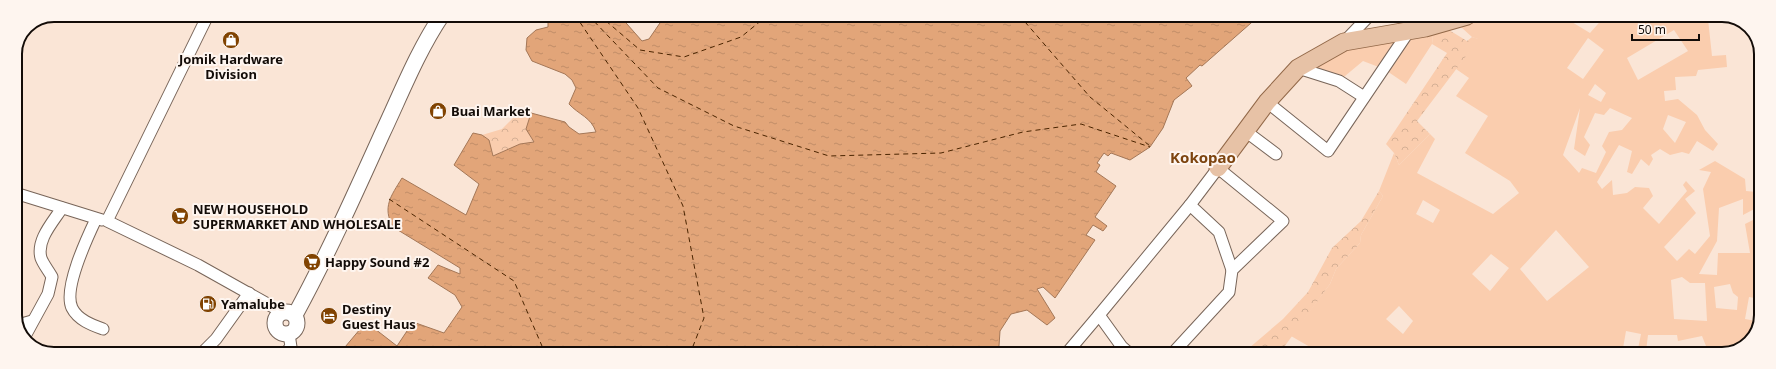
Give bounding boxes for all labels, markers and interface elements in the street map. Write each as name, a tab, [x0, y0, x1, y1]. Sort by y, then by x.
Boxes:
scale bar	[1632, 16, 1699, 42]
text: 50 m	[1638, 21, 1666, 38]
shop icon: Jomik Hardware Division	[221, 30, 241, 50]
place label: Jomik Hardware Division	[178, 50, 283, 83]
shop icon: Buai Market	[428, 101, 448, 121]
place label: Buai Market	[451, 102, 531, 120]
district label: Kokopao	[1170, 147, 1236, 167]
place label: NEW HOUSEHOLD SUPERMARKET AND WHOLESALE	[193, 200, 401, 233]
supermarket icon: NEW HOUSEHOLD SUPERMARKET AND WHOLESALE	[170, 206, 190, 226]
supermarket icon: Happy Sound #2	[302, 252, 322, 272]
place label: Happy Sound #2	[325, 253, 429, 271]
fuel station icon: Yamalube	[198, 294, 218, 314]
place label: Yamalube	[221, 295, 285, 313]
place label: Destiny Guest Haus	[342, 300, 416, 333]
hotel icon: Destiny Guest Haus	[319, 306, 339, 326]

